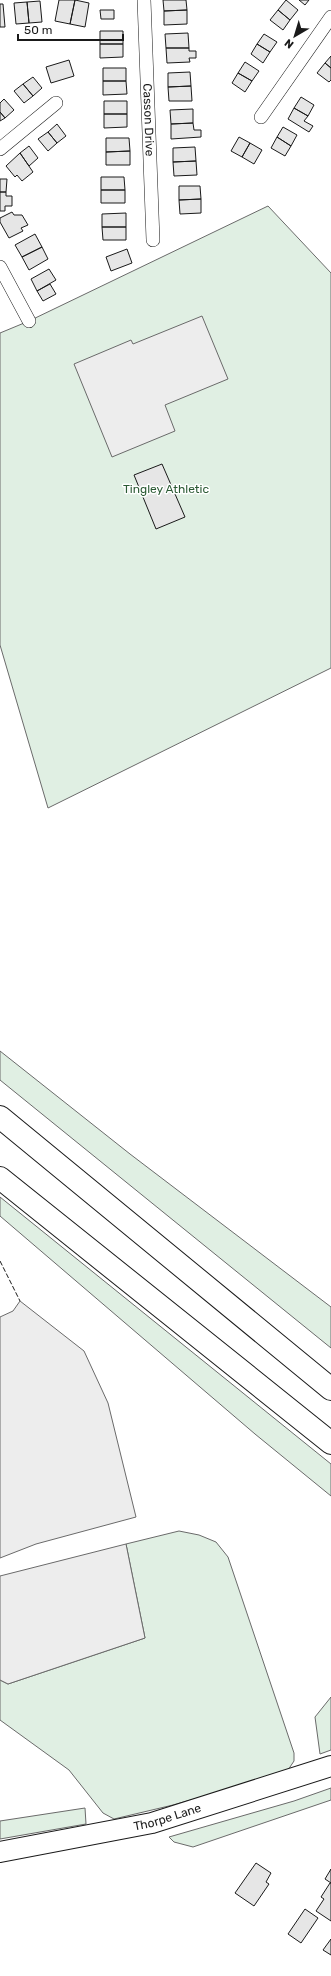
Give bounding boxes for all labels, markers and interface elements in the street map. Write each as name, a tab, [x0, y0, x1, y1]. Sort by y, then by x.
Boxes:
scale bar	[18, 16, 123, 42]
north arrow	[275, 16, 315, 56]
text: 50 m	[24, 23, 52, 37]
text: N	[282, 36, 296, 51]
street label: Casson Drive	[140, 83, 157, 157]
park label: Tingley Athletic	[123, 482, 209, 496]
street label: Thorpe Lane	[132, 1801, 203, 1833]

